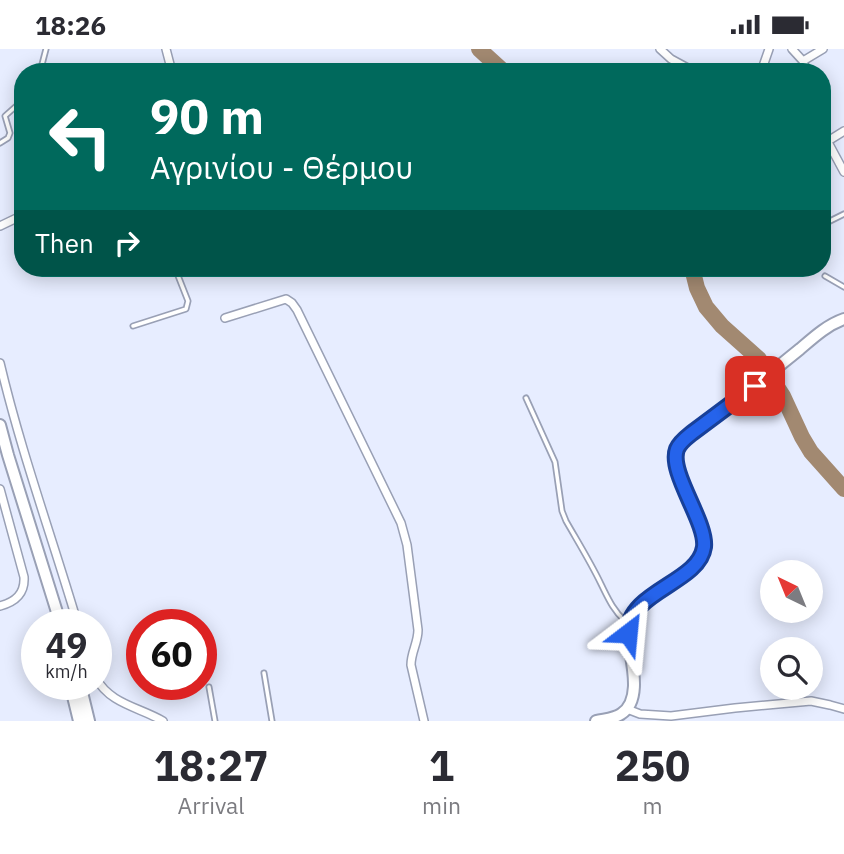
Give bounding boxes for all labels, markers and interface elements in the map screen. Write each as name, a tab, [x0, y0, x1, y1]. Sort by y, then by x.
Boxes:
text: 18:26	[35, 8, 106, 42]
text: 90 m	[150, 84, 264, 147]
icon: left	[35, 91, 126, 182]
text: Αγρινίου - Θέρμου	[150, 146, 413, 188]
icon: right	[108, 224, 146, 262]
text: Then	[35, 226, 94, 260]
pin	[725, 356, 785, 416]
icon: arrive	[736, 367, 774, 405]
north arrow	[760, 560, 822, 623]
map controls	[760, 560, 823, 700]
position arrow	[591, 596, 665, 670]
speed limit sign: 60	[126, 609, 217, 700]
text: 49	[45, 622, 88, 668]
button: search	[760, 637, 823, 700]
text: km/h	[45, 660, 88, 683]
text: 18:27	[154, 738, 268, 793]
text: 1	[429, 738, 454, 793]
text: 250	[615, 738, 690, 793]
text: Arrival	[178, 790, 245, 820]
text: min	[422, 790, 461, 820]
text: m	[642, 790, 663, 820]

